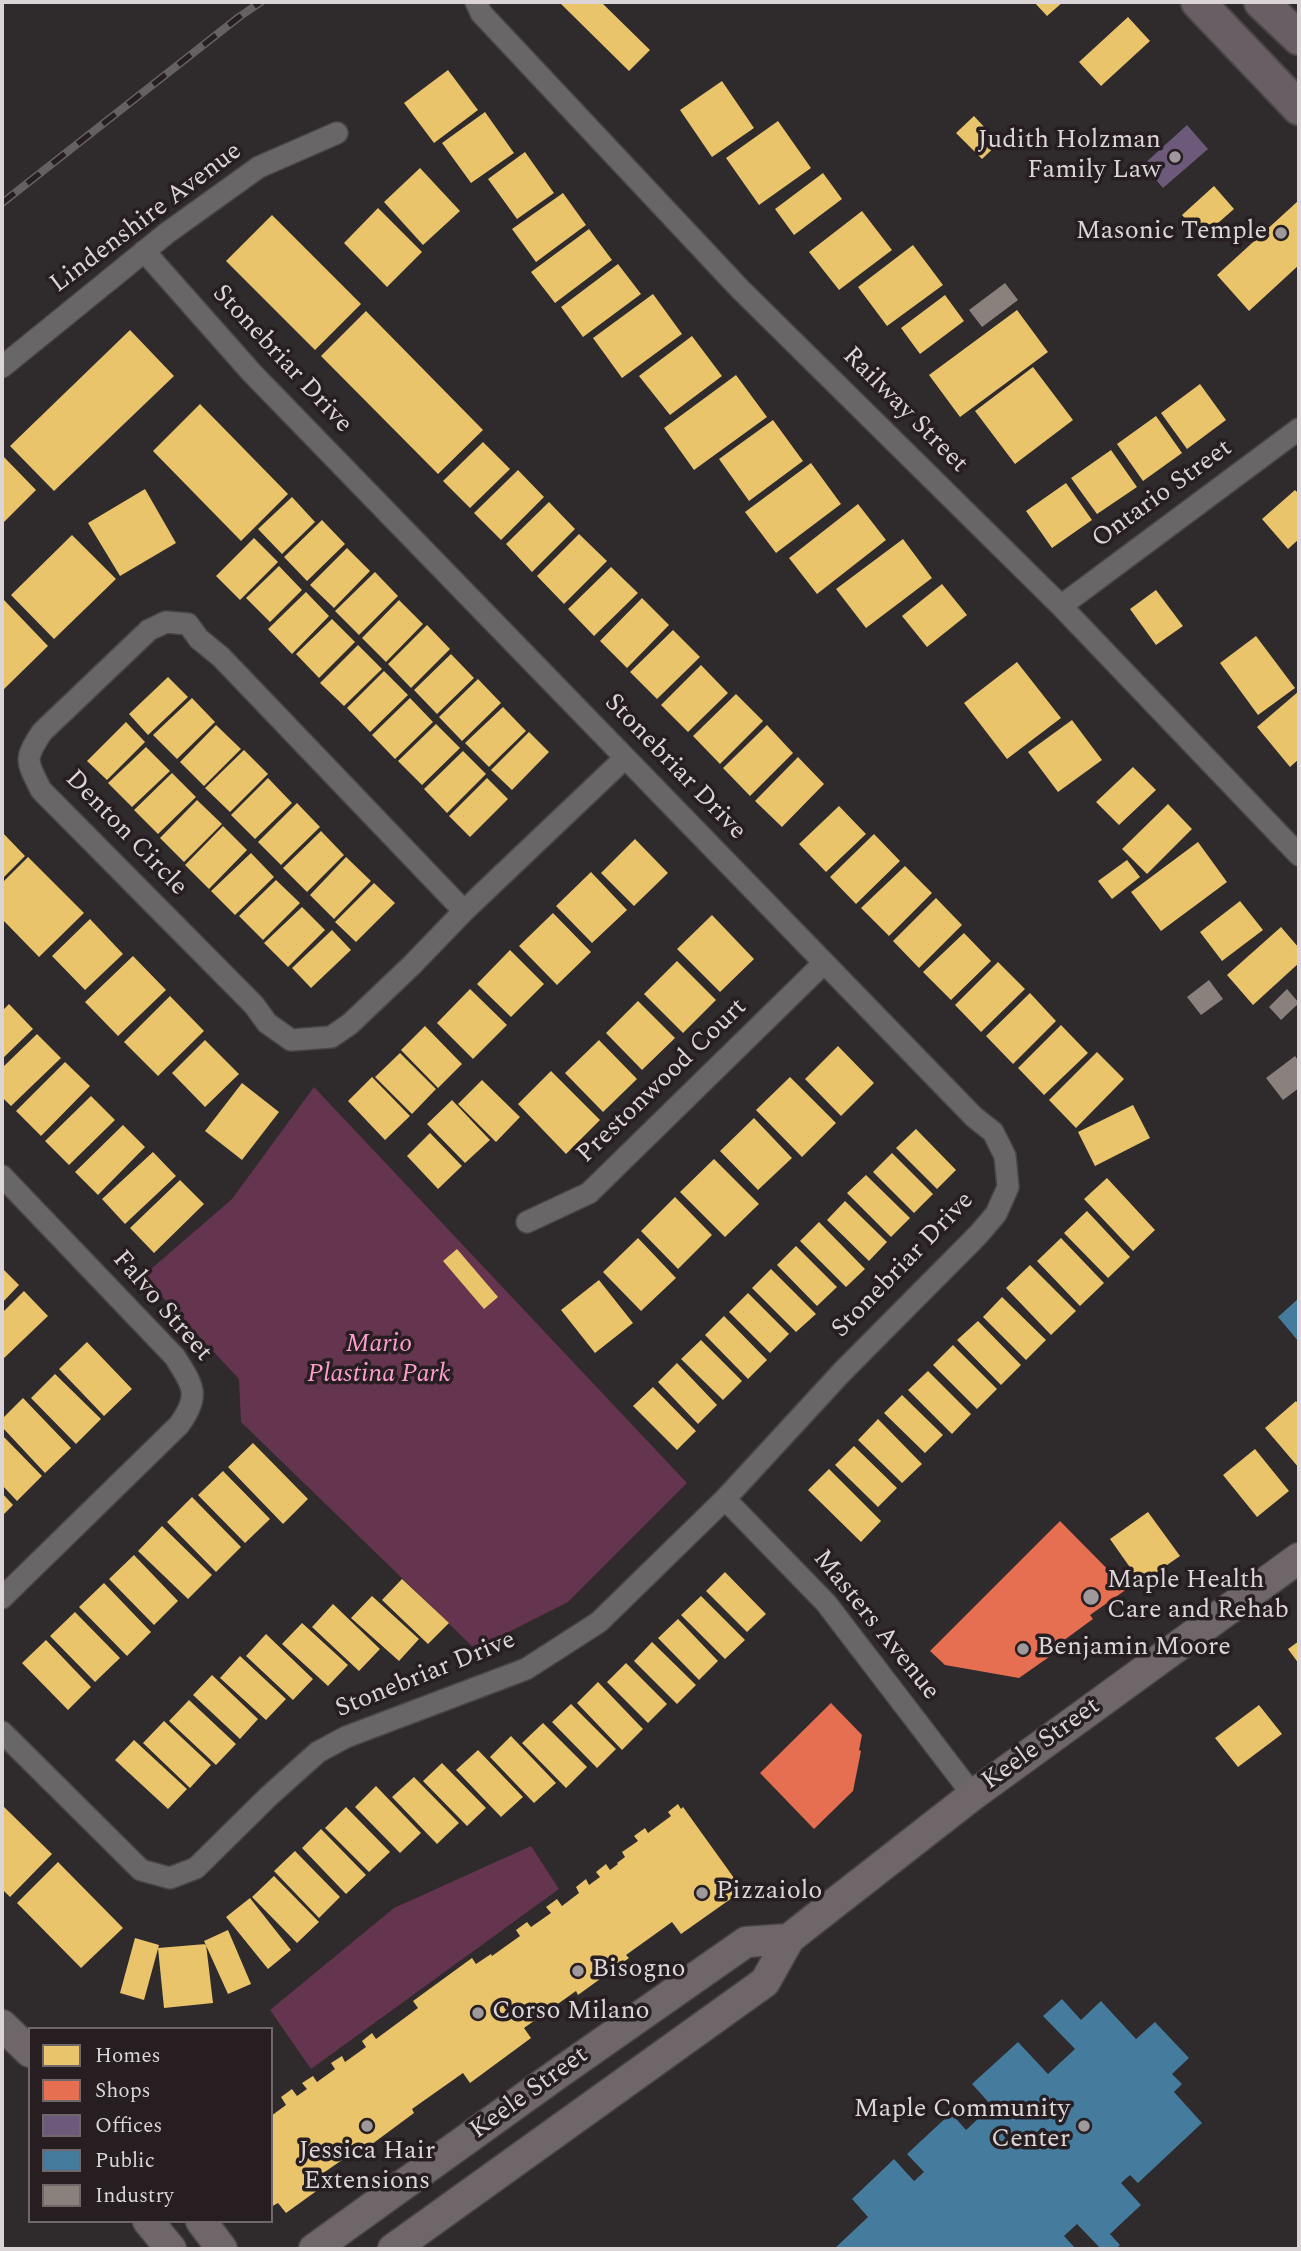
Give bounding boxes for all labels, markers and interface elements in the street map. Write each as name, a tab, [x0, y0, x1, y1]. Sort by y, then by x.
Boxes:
place label: Judith Holzman Family Law	[978, 126, 1161, 188]
street label: Lindenshire Avenue	[45, 137, 249, 301]
marker: Judith Holzman Family Law	[1167, 149, 1183, 165]
place label: Masonic Temple	[1076, 217, 1267, 249]
marker: Masonic Temple	[1273, 225, 1289, 241]
street label: Stonebriar Drive	[204, 279, 358, 441]
street label: Railway Street	[835, 342, 973, 480]
street label: Ontario Street	[1087, 434, 1239, 556]
street label: Stonebriar Drive	[596, 688, 752, 848]
street label: Denton Circle	[57, 765, 193, 903]
street label: Prestonwood Court	[571, 993, 755, 1171]
street label: Stonebriar Drive	[826, 1186, 982, 1346]
street label: Falvo Street	[104, 1245, 218, 1369]
park label: Mario Plastina Park	[307, 1330, 451, 1392]
street label: Masters Avenue	[805, 1545, 945, 1707]
place label: Maple Health Care and Rehab	[1107, 1566, 1289, 1628]
marker: Maple Health Care and Rehab	[1081, 1587, 1101, 1607]
street label: Stonebriar Drive	[331, 1626, 521, 1726]
place label: Benjamin Moore	[1037, 1633, 1231, 1665]
marker: Benjamin Moore	[1015, 1641, 1031, 1657]
street label: Keele Street	[977, 1692, 1107, 1798]
place label: Pizzaiolo	[716, 1877, 822, 1909]
marker: Pizzaiolo	[694, 1885, 710, 1901]
place label: Bisogno	[592, 1955, 686, 1987]
marker: Bisogno	[570, 1963, 586, 1979]
place label: Corso Milano	[492, 1997, 650, 2029]
marker: Corso Milano	[470, 2005, 486, 2021]
legend	[28, 2027, 273, 2223]
text: Homes	[95, 2040, 161, 2072]
street label: Keele Street	[465, 2041, 595, 2147]
text: Shops	[95, 2075, 151, 2107]
place label: Maple Community Center	[854, 2095, 1070, 2156]
text: Offices	[95, 2110, 162, 2142]
marker: Jessica Hair Extensions	[359, 2118, 375, 2134]
marker: Maple Community Center	[1076, 2118, 1092, 2134]
place label: Jessica Hair Extensions	[299, 2137, 435, 2198]
text: Public	[95, 2145, 155, 2177]
text: Industry	[95, 2180, 174, 2212]

